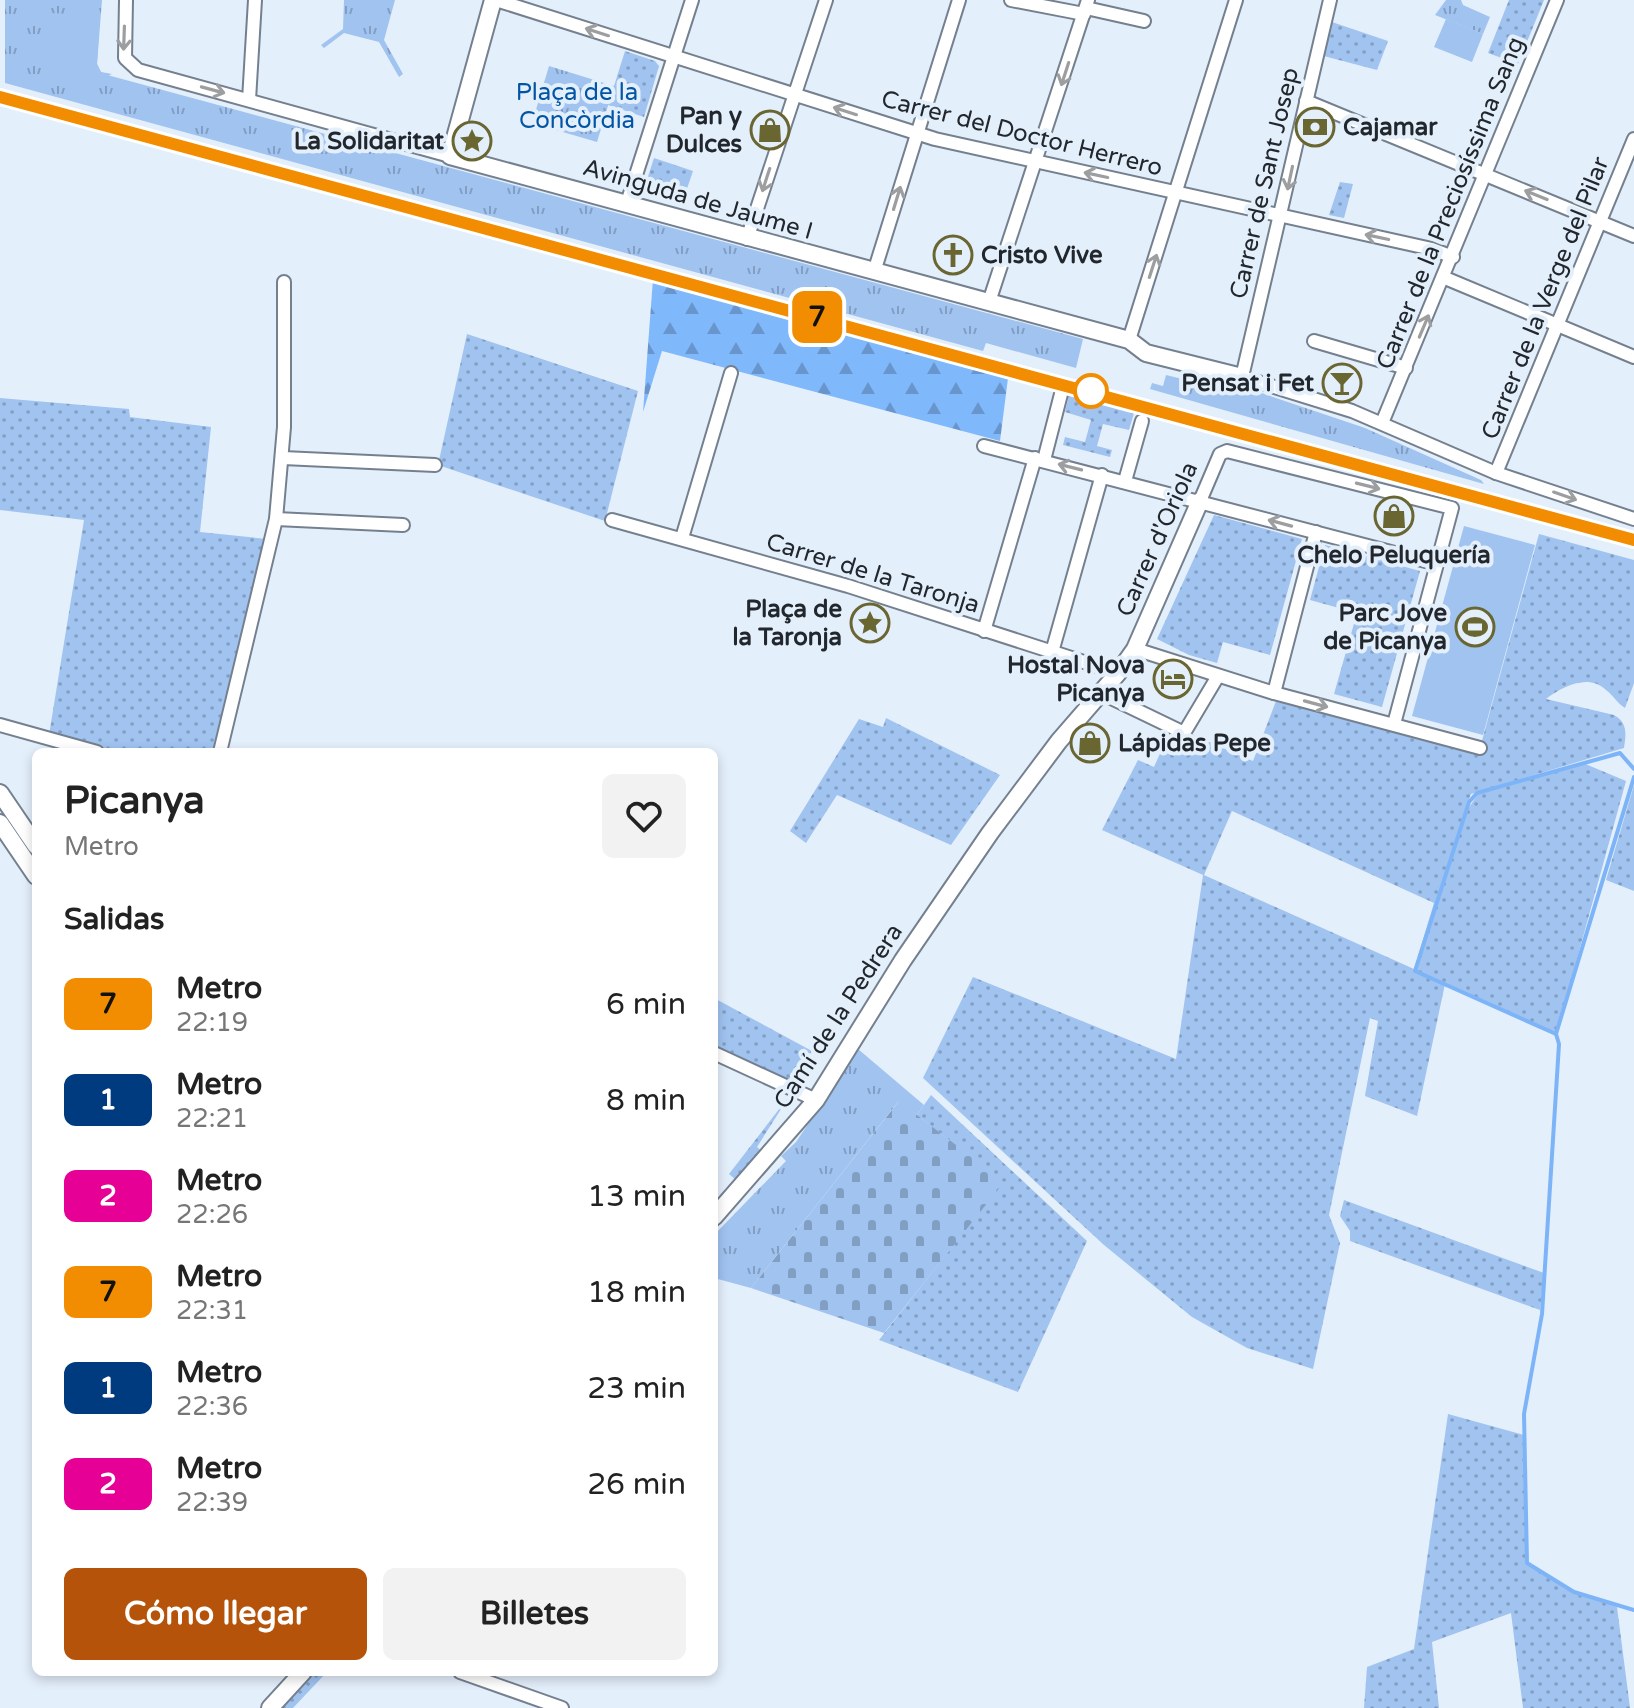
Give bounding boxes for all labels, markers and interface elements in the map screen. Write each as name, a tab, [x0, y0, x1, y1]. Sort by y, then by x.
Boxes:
one-way arrow	[117, 24, 132, 51]
one-way arrow	[584, 24, 610, 39]
street label: Carrer de la Preciosíssima Sang	[1370, 33, 1531, 374]
one-way arrow	[1056, 62, 1071, 87]
street label: Carrer de Sant Josep	[1224, 65, 1305, 301]
park label: Plaça de la Concòrdia	[516, 78, 638, 135]
one-way arrow	[200, 84, 226, 99]
street label: Carrer del Doctor Herrero	[878, 85, 1165, 182]
place label: Pan y Dulces	[666, 102, 742, 159]
one-way arrow	[832, 103, 858, 118]
bank icon: Cajamar	[1294, 106, 1336, 148]
shop icon: Pan y Dulces	[749, 109, 791, 151]
place label: Cajamar	[1343, 113, 1438, 142]
place icon: La Solidaritat	[451, 120, 493, 162]
place label: La Solidaritat	[294, 127, 445, 156]
street label: Carrer de la Verge del Pilar	[1475, 152, 1616, 444]
street label: Avinguda de Jaume I	[580, 153, 816, 246]
one-way arrow	[1282, 164, 1297, 190]
one-way arrow	[1084, 167, 1110, 182]
one-way arrow	[757, 168, 772, 193]
one-way arrow	[890, 185, 905, 211]
one-way arrow	[1524, 186, 1549, 201]
one-way arrow	[1365, 229, 1391, 244]
church icon: Cristo Vive	[932, 234, 974, 276]
place label: Cristo Vive	[981, 241, 1103, 270]
one-way arrow	[1147, 254, 1161, 279]
line badge: 7	[791, 291, 843, 343]
text: 7	[808, 300, 826, 334]
one-way arrow	[1418, 314, 1433, 339]
bar icon: Pensat i Fet	[1321, 362, 1363, 404]
place label: Pensat i Fet	[1181, 369, 1315, 398]
unlabelled marker	[1074, 374, 1108, 408]
street label: Carrer d'Oriola	[1110, 457, 1205, 621]
one-way arrow	[1058, 458, 1084, 473]
one-way arrow	[1354, 480, 1380, 495]
one-way arrow	[1552, 490, 1577, 505]
shop icon: Chelo Peluquería	[1373, 495, 1415, 537]
one-way arrow	[1268, 514, 1294, 529]
street label: Carrer de la Taronja	[763, 527, 983, 620]
place label: Chelo Peluquería	[1297, 541, 1491, 570]
place label: Plaça de la Taronja	[732, 595, 842, 652]
place label: Parc Jove de Picanya	[1323, 599, 1447, 656]
place icon: Plaça de la Taronja	[849, 602, 891, 644]
sports icon: Parc Jove de Picanya	[1454, 606, 1496, 648]
place label: Hostal Nova Picanya	[1007, 651, 1145, 708]
hotel icon: Hostal Nova Picanya	[1152, 658, 1194, 700]
one-way arrow	[1303, 697, 1329, 712]
shop icon: Lápidas Pepe	[1069, 722, 1111, 764]
place label: Lápidas Pepe	[1118, 729, 1271, 758]
button: heart	[602, 774, 686, 858]
text: Picanya	[64, 778, 205, 824]
text: Metro	[64, 831, 139, 862]
text: Salidas	[64, 901, 164, 938]
street label: Camí de la Pedrera	[768, 918, 909, 1114]
text: Metro	[176, 970, 262, 1007]
text: 6 min	[606, 986, 686, 1023]
text: 7	[99, 987, 117, 1021]
text: 22:19	[176, 1007, 248, 1038]
text: Metro	[176, 1066, 262, 1103]
text: 8 min	[606, 1082, 686, 1119]
text: 1	[99, 1083, 117, 1117]
text: 22:21	[176, 1103, 248, 1134]
text: Metro	[176, 1162, 262, 1199]
text: 13 min	[587, 1178, 686, 1215]
text: 2	[99, 1179, 117, 1213]
text: 22:26	[176, 1199, 248, 1230]
text: Metro	[176, 1258, 262, 1295]
text: 18 min	[587, 1274, 686, 1311]
text: 7	[99, 1275, 117, 1309]
text: 22:31	[176, 1295, 248, 1326]
text: Metro	[176, 1354, 262, 1391]
text: 23 min	[587, 1370, 686, 1407]
text: 1	[99, 1371, 117, 1405]
text: 22:36	[176, 1391, 248, 1422]
text: Metro	[176, 1450, 262, 1487]
text: 26 min	[587, 1466, 686, 1503]
text: 2	[99, 1467, 117, 1501]
text: 22:39	[176, 1487, 248, 1518]
button: Cómo llegar	[64, 1568, 367, 1660]
button: Billetes	[383, 1568, 686, 1660]

